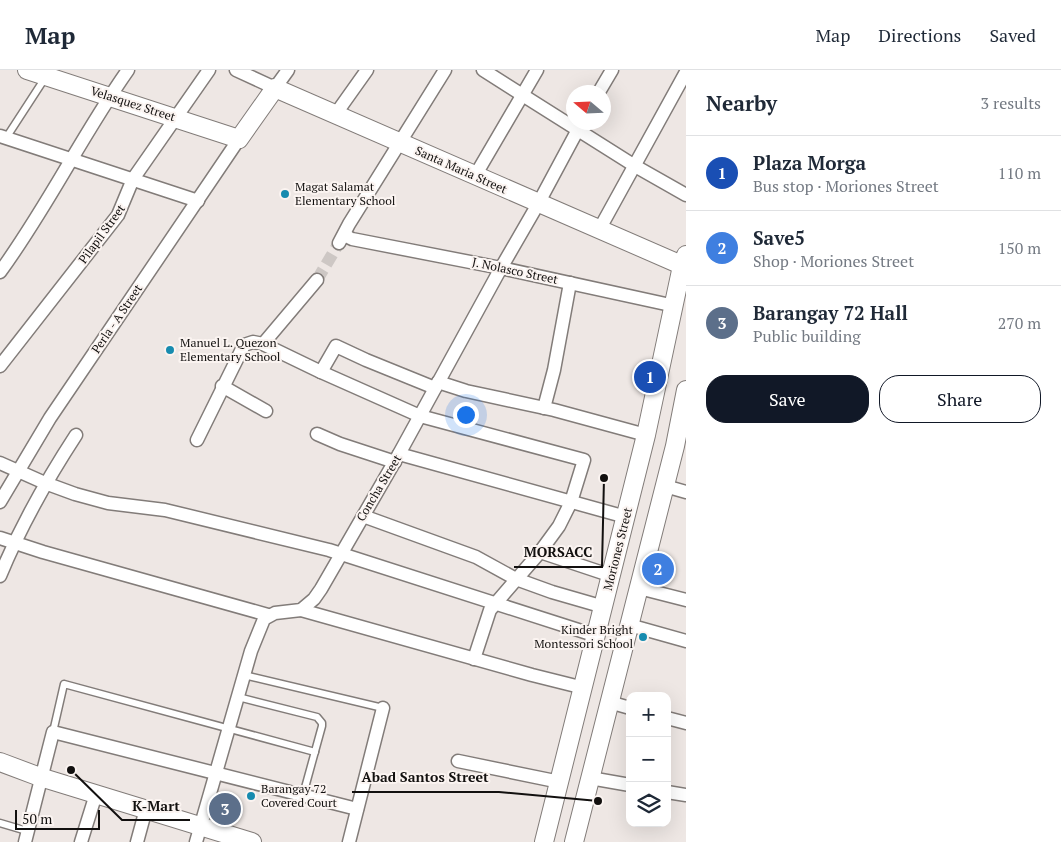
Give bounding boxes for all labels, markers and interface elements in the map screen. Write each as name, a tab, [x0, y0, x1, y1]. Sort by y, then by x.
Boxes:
text: Map	[25, 19, 75, 51]
text: Map	[815, 23, 850, 47]
text: Directions	[878, 23, 961, 47]
text: Saved	[989, 23, 1036, 47]
street label: Velasquez Street	[89, 83, 178, 124]
north arrow	[566, 85, 611, 130]
text: Nearby	[706, 89, 777, 117]
text: 3 results	[981, 92, 1041, 114]
street label: Santa Maria Street	[413, 143, 510, 197]
text: Plaza Morga	[753, 150, 866, 175]
text: 1	[717, 162, 727, 184]
text: 110 m	[998, 162, 1041, 184]
text: Bus stop · Moriones Street	[753, 175, 939, 197]
place label: Magat Salamat Elementary School	[295, 179, 396, 208]
marker: Magat Salamat Elementary School	[279, 188, 291, 200]
street label: Pilapil Street	[75, 201, 128, 266]
text: Save5	[753, 225, 805, 250]
text: 2	[717, 237, 727, 259]
text: 150 m	[998, 237, 1041, 259]
text: Shop · Moriones Street	[753, 250, 914, 272]
street label: J. Nolasco Street	[471, 254, 560, 287]
street label: Perla - A Street	[88, 281, 145, 356]
text: Barangay 72 Hall	[753, 300, 908, 325]
text: 3	[717, 312, 727, 334]
text: 270 m	[998, 312, 1041, 334]
text: Public building	[753, 325, 861, 347]
place label: Manuel L. Quezon Elementary School	[180, 335, 281, 364]
marker: Manuel L. Quezon Elementary School	[164, 344, 176, 356]
pin: 1	[634, 358, 666, 396]
button: Save	[706, 375, 869, 423]
button: Share	[879, 375, 1041, 423]
your location	[453, 402, 479, 428]
street label: Concha Street	[353, 451, 405, 524]
street label: Moriones Street	[600, 505, 635, 592]
callout: MORSACC	[514, 538, 602, 567]
text: MORSACC	[524, 542, 592, 561]
pin: 2	[642, 550, 674, 588]
place label: Kinder Bright Montessori School	[534, 622, 634, 651]
marker: Kinder Bright Montessori School	[637, 631, 649, 643]
map controls	[626, 692, 671, 827]
button: +	[626, 692, 671, 737]
button: −	[626, 737, 671, 782]
callout: Abad Santos Street	[352, 763, 499, 792]
text: Abad Santos Street	[361, 767, 489, 786]
place label: Barangay 72 Covered Court	[261, 781, 338, 810]
button: layers	[626, 782, 671, 827]
pin: 3	[209, 790, 241, 828]
marker: Barangay 72 Covered Court	[245, 790, 257, 802]
callout: K-Mart	[122, 791, 190, 820]
text: K-Mart	[132, 796, 180, 815]
scale bar	[15, 807, 100, 830]
text: 50 m	[22, 809, 52, 828]

